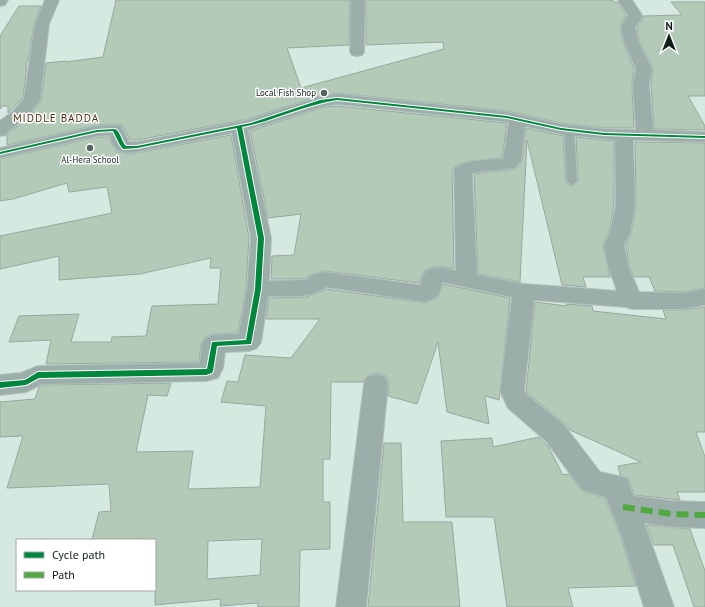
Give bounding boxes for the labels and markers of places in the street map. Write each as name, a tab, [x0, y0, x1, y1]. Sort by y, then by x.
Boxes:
place label: Local Fish Shop	[256, 87, 316, 98]
marker: Local Fish Shop	[319, 88, 329, 98]
marker: Al-Hera School	[85, 143, 95, 153]
place label: Al-Hera School	[61, 154, 119, 165]

